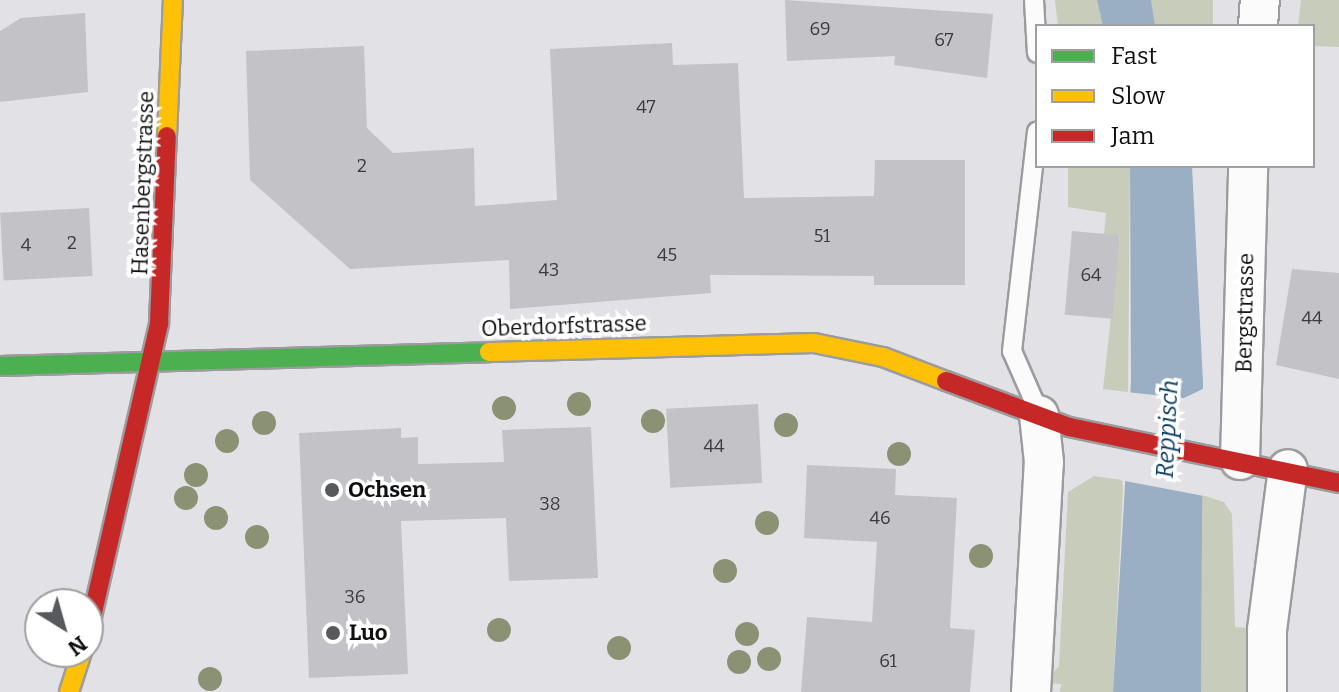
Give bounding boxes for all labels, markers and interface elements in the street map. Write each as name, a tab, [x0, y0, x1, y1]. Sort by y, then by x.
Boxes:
house number: 69	[809, 18, 831, 40]
legend	[1035, 24, 1315, 168]
house number: 67	[934, 29, 954, 51]
text: Fast	[1111, 42, 1157, 70]
text: Slow	[1111, 82, 1165, 110]
street label: Hasenbergstrasse	[127, 90, 159, 276]
house number: 47	[636, 96, 656, 118]
text: Jam	[1111, 122, 1154, 150]
house number: 2	[357, 155, 367, 177]
house number: 51	[814, 225, 830, 247]
house number: 2	[67, 232, 77, 254]
house number: 4	[21, 234, 31, 256]
house number: 45	[657, 244, 677, 266]
street label: Bergstrasse	[1231, 253, 1259, 373]
house number: 43	[539, 259, 559, 281]
house number: 64	[1080, 264, 1102, 286]
house number: 44	[1301, 307, 1323, 329]
street label: Oberdorfstrasse	[481, 310, 647, 342]
water label: Reppisch	[1151, 379, 1185, 479]
house number: 44	[703, 435, 725, 457]
place label: Ochsen	[348, 477, 426, 503]
marker: Ochsen	[323, 481, 341, 499]
house number: 38	[539, 493, 561, 515]
house number: 46	[869, 507, 891, 529]
house number: 36	[345, 586, 365, 608]
north arrow	[24, 588, 104, 668]
place label: Luo	[349, 620, 388, 646]
marker: Luo	[324, 624, 342, 642]
text: N	[63, 630, 92, 662]
house number: 61	[879, 650, 897, 672]

